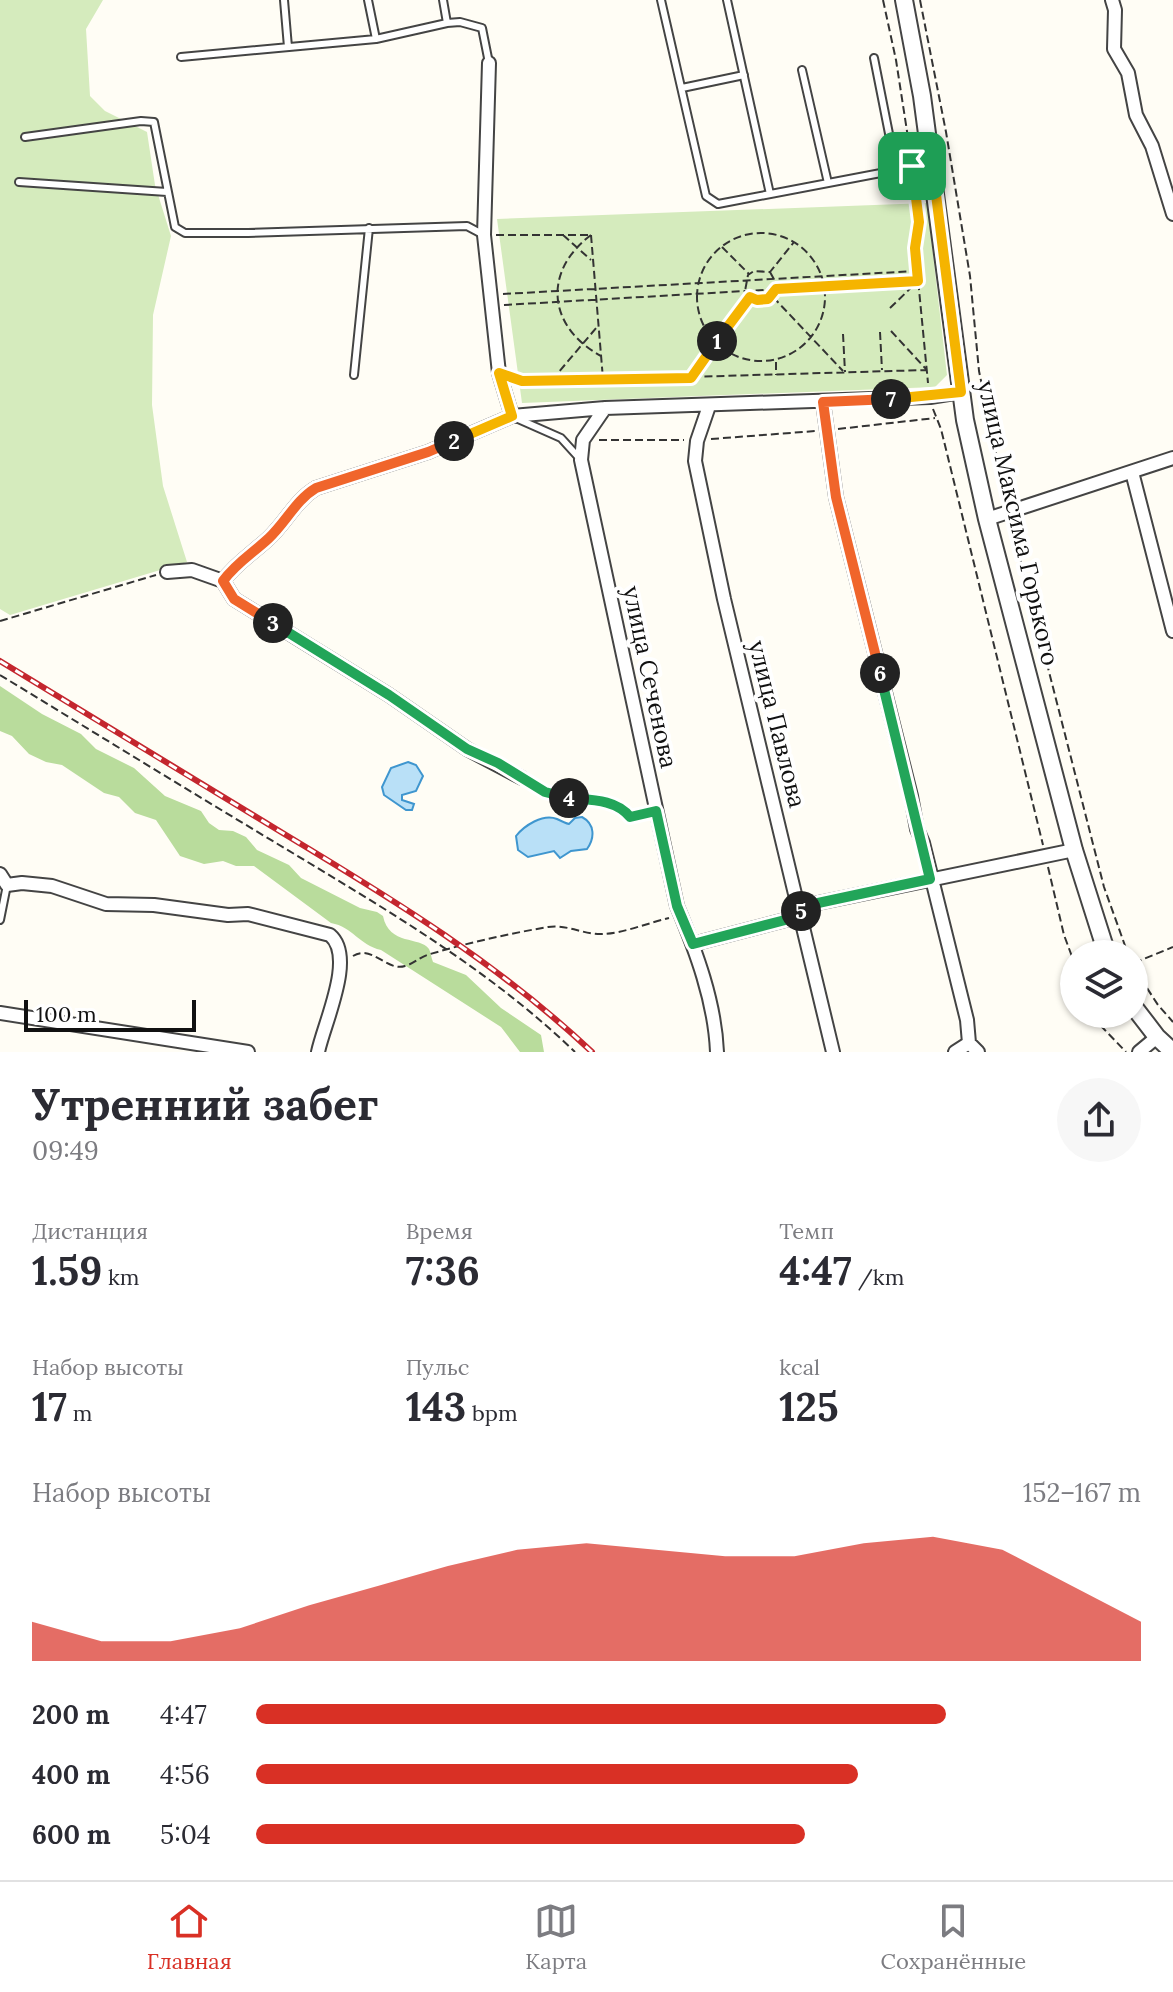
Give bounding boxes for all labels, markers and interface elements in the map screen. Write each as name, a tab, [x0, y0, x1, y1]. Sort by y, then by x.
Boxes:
pin	[878, 132, 946, 200]
icon: arrive	[890, 144, 934, 188]
pin: 1	[697, 321, 737, 361]
text: 1	[713, 327, 721, 355]
street label: улица Максима Горького	[971, 377, 1066, 668]
pin: 7	[871, 379, 911, 419]
text: 7	[886, 385, 896, 413]
pin: 2	[434, 421, 474, 461]
text: 2	[448, 427, 460, 455]
street label: улица Сеченова	[616, 583, 685, 771]
pin: 3	[253, 603, 293, 643]
text: 3	[267, 609, 279, 637]
street label: улица Павлова	[742, 637, 813, 811]
pin: 6	[860, 653, 900, 693]
text: 6	[874, 659, 886, 687]
pin: 4	[549, 778, 589, 818]
text: 4	[563, 784, 575, 812]
pin: 5	[781, 891, 821, 931]
text: 5	[795, 897, 807, 925]
map controls	[1060, 940, 1148, 1028]
button: layers	[1060, 940, 1148, 1028]
scale bar	[24, 996, 196, 1032]
text: 100 m	[36, 1000, 97, 1028]
text: Утренний забег	[32, 1076, 379, 1132]
button: share	[1057, 1078, 1141, 1162]
text: 09:49	[32, 1134, 99, 1167]
text: Дистанция	[32, 1217, 148, 1245]
text: Время	[406, 1217, 473, 1245]
text: Темп	[779, 1217, 834, 1245]
text: 1.59	[32, 1245, 102, 1296]
text: 7:36	[406, 1245, 480, 1296]
text: 4:47	[779, 1245, 852, 1296]
text: km	[102, 1263, 139, 1291]
text: /km	[852, 1263, 904, 1291]
text: Набор высоты	[32, 1353, 184, 1381]
text: Пульс	[406, 1353, 470, 1381]
text: kcal	[779, 1353, 820, 1381]
text: 17	[32, 1381, 67, 1432]
text: 143	[406, 1381, 466, 1432]
text: 125	[779, 1381, 839, 1432]
text: m	[67, 1399, 92, 1427]
text: bpm	[466, 1399, 518, 1427]
text: Набор высоты	[32, 1476, 211, 1509]
text: 152–167 m	[1023, 1476, 1141, 1509]
text: 200 m	[32, 1698, 110, 1731]
text: 4:47	[160, 1698, 207, 1731]
text: 400 m	[32, 1758, 110, 1791]
text: 4:56	[160, 1758, 210, 1791]
text: 600 m	[32, 1818, 111, 1851]
text: 5:04	[160, 1818, 211, 1851]
tab: Главная	[147, 1899, 232, 1975]
tab: Карта	[525, 1899, 587, 1975]
tab: Сохранённые	[881, 1899, 1026, 1975]

